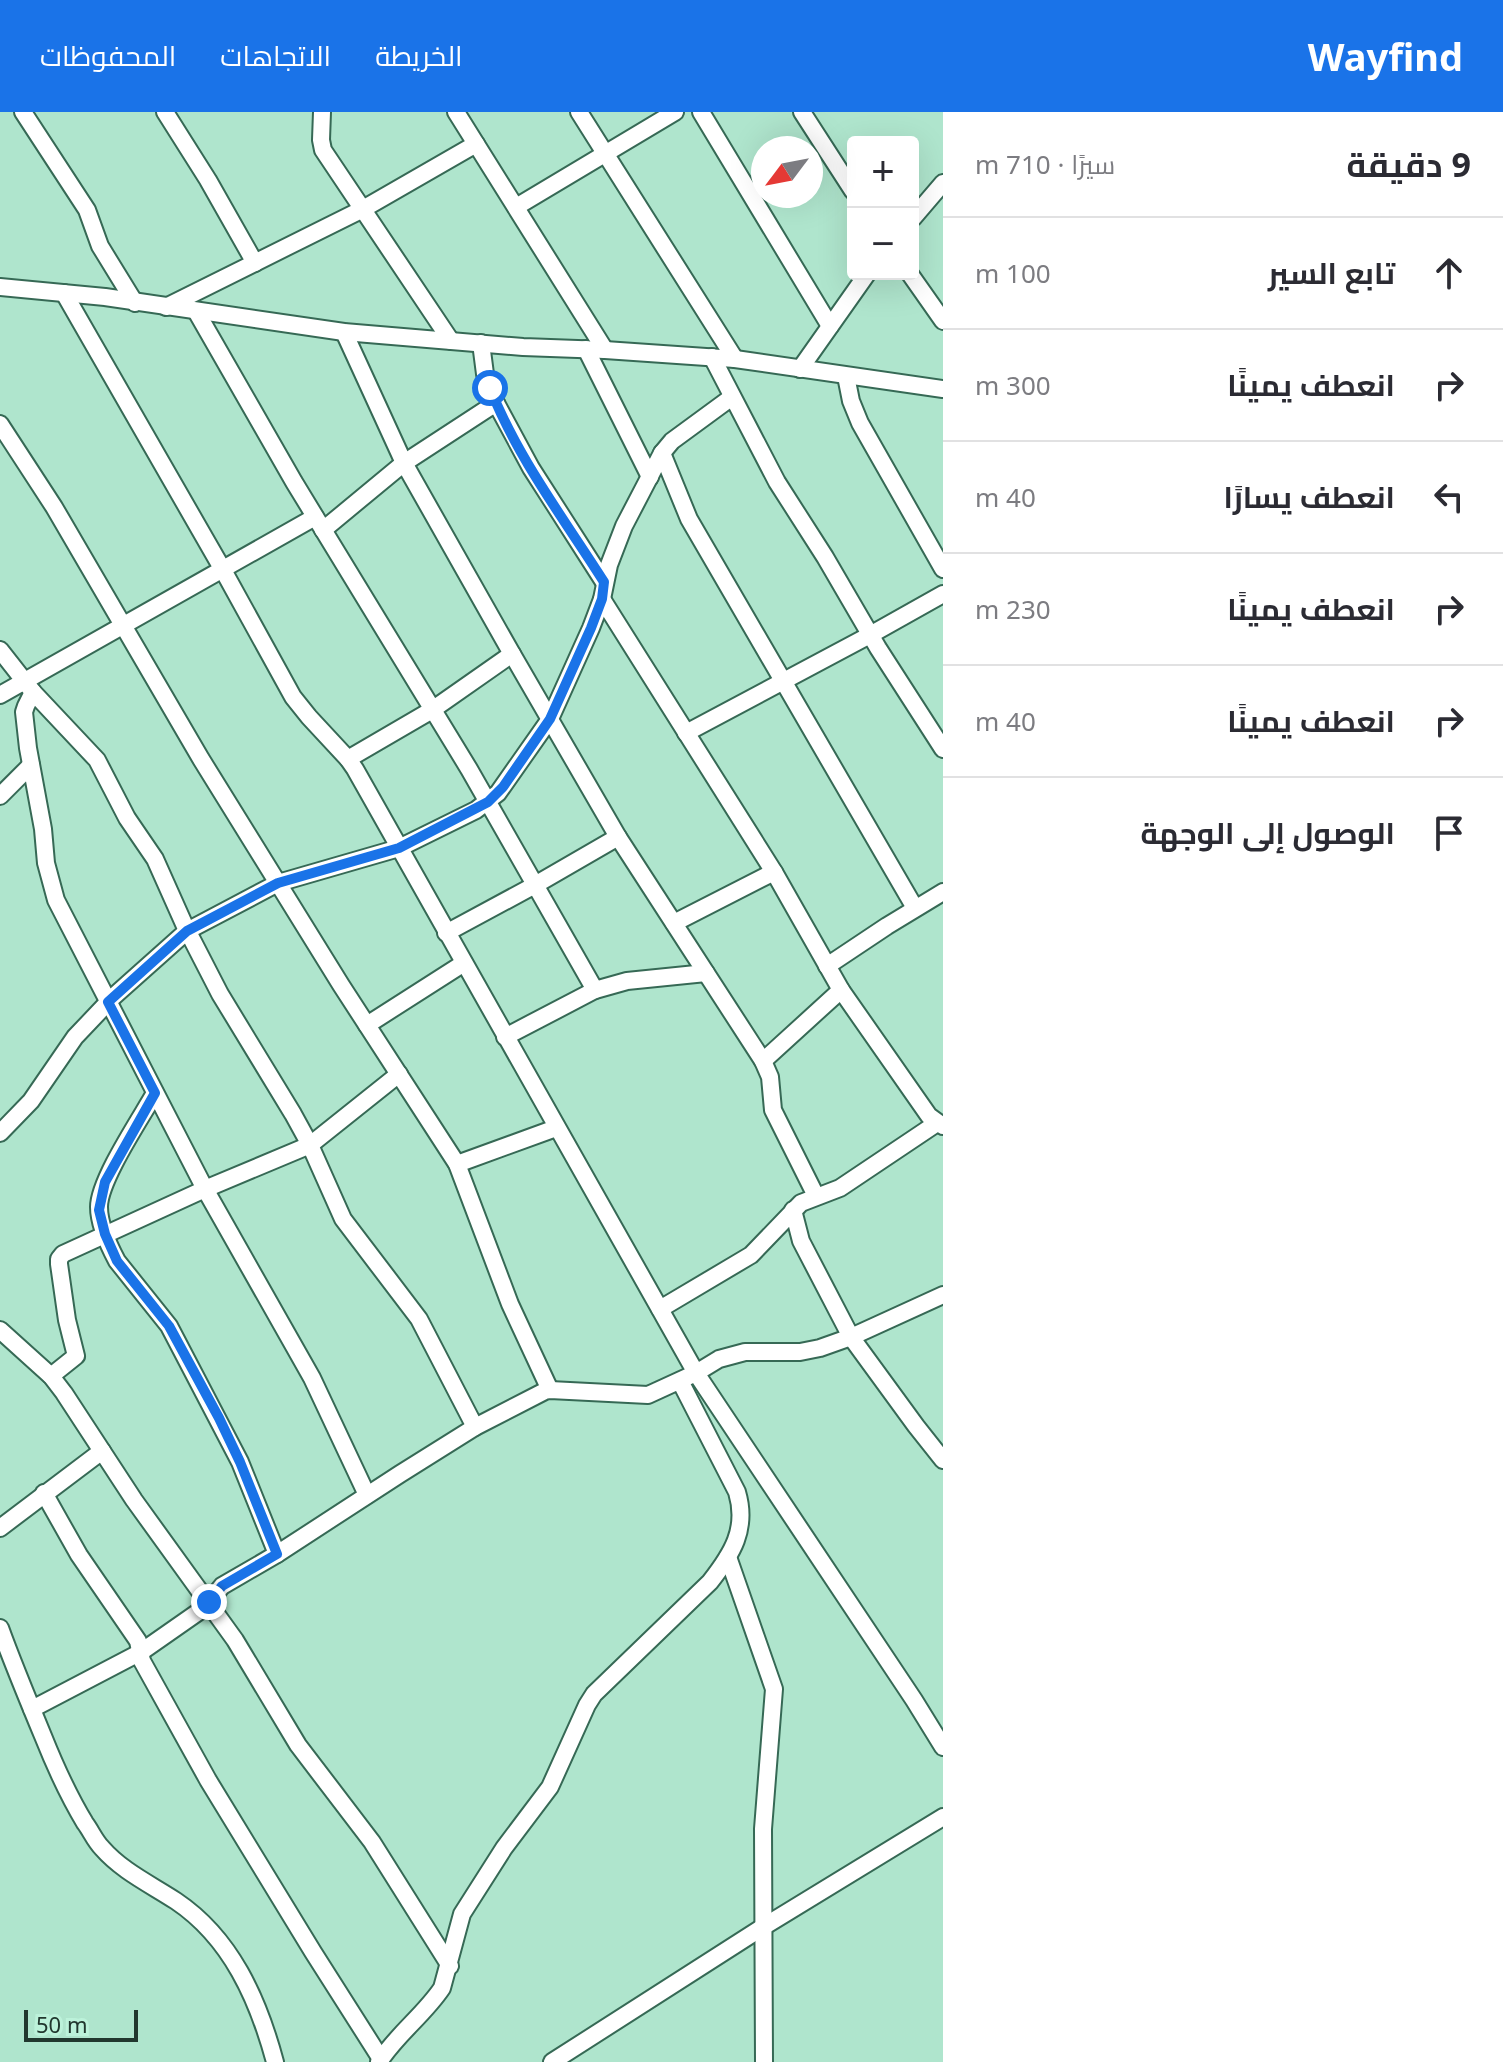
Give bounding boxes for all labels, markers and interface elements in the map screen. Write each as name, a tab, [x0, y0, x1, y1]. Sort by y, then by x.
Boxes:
text: Wayfind	[1308, 30, 1463, 82]
text: المحفوظات	[40, 36, 176, 74]
text: الاتجاهات	[220, 36, 331, 74]
text: الخريطة	[375, 36, 463, 74]
north arrow	[751, 136, 823, 208]
map controls	[847, 136, 919, 280]
button: +	[847, 136, 919, 208]
text: 9 دقيقة	[1347, 141, 1471, 187]
text: سيرًا · 710 m	[975, 146, 1115, 182]
button: −	[847, 208, 919, 280]
icon: ahead	[1427, 251, 1471, 295]
text: تابع السير	[1268, 252, 1395, 293]
text: 100 m	[975, 255, 1051, 291]
icon: right	[1427, 363, 1471, 407]
text: انعطف يمينًا	[1227, 364, 1395, 405]
text: 300 m	[975, 367, 1051, 403]
route start	[472, 370, 508, 406]
icon: left	[1427, 475, 1471, 519]
text: انعطف يسارًا	[1224, 476, 1395, 517]
text: 40 m	[975, 479, 1036, 515]
icon: right	[1427, 587, 1471, 631]
text: انعطف يمينًا	[1227, 588, 1395, 629]
text: 230 m	[975, 591, 1051, 627]
icon: right	[1427, 699, 1471, 743]
text: انعطف يمينًا	[1227, 700, 1395, 741]
text: 40 m	[975, 703, 1036, 739]
icon: arrive	[1427, 811, 1471, 855]
text: الوصول إلى الوجهة	[1140, 812, 1395, 853]
route end	[191, 1584, 227, 1620]
scale bar	[24, 2006, 138, 2042]
text: 50 m	[36, 2009, 87, 2039]

